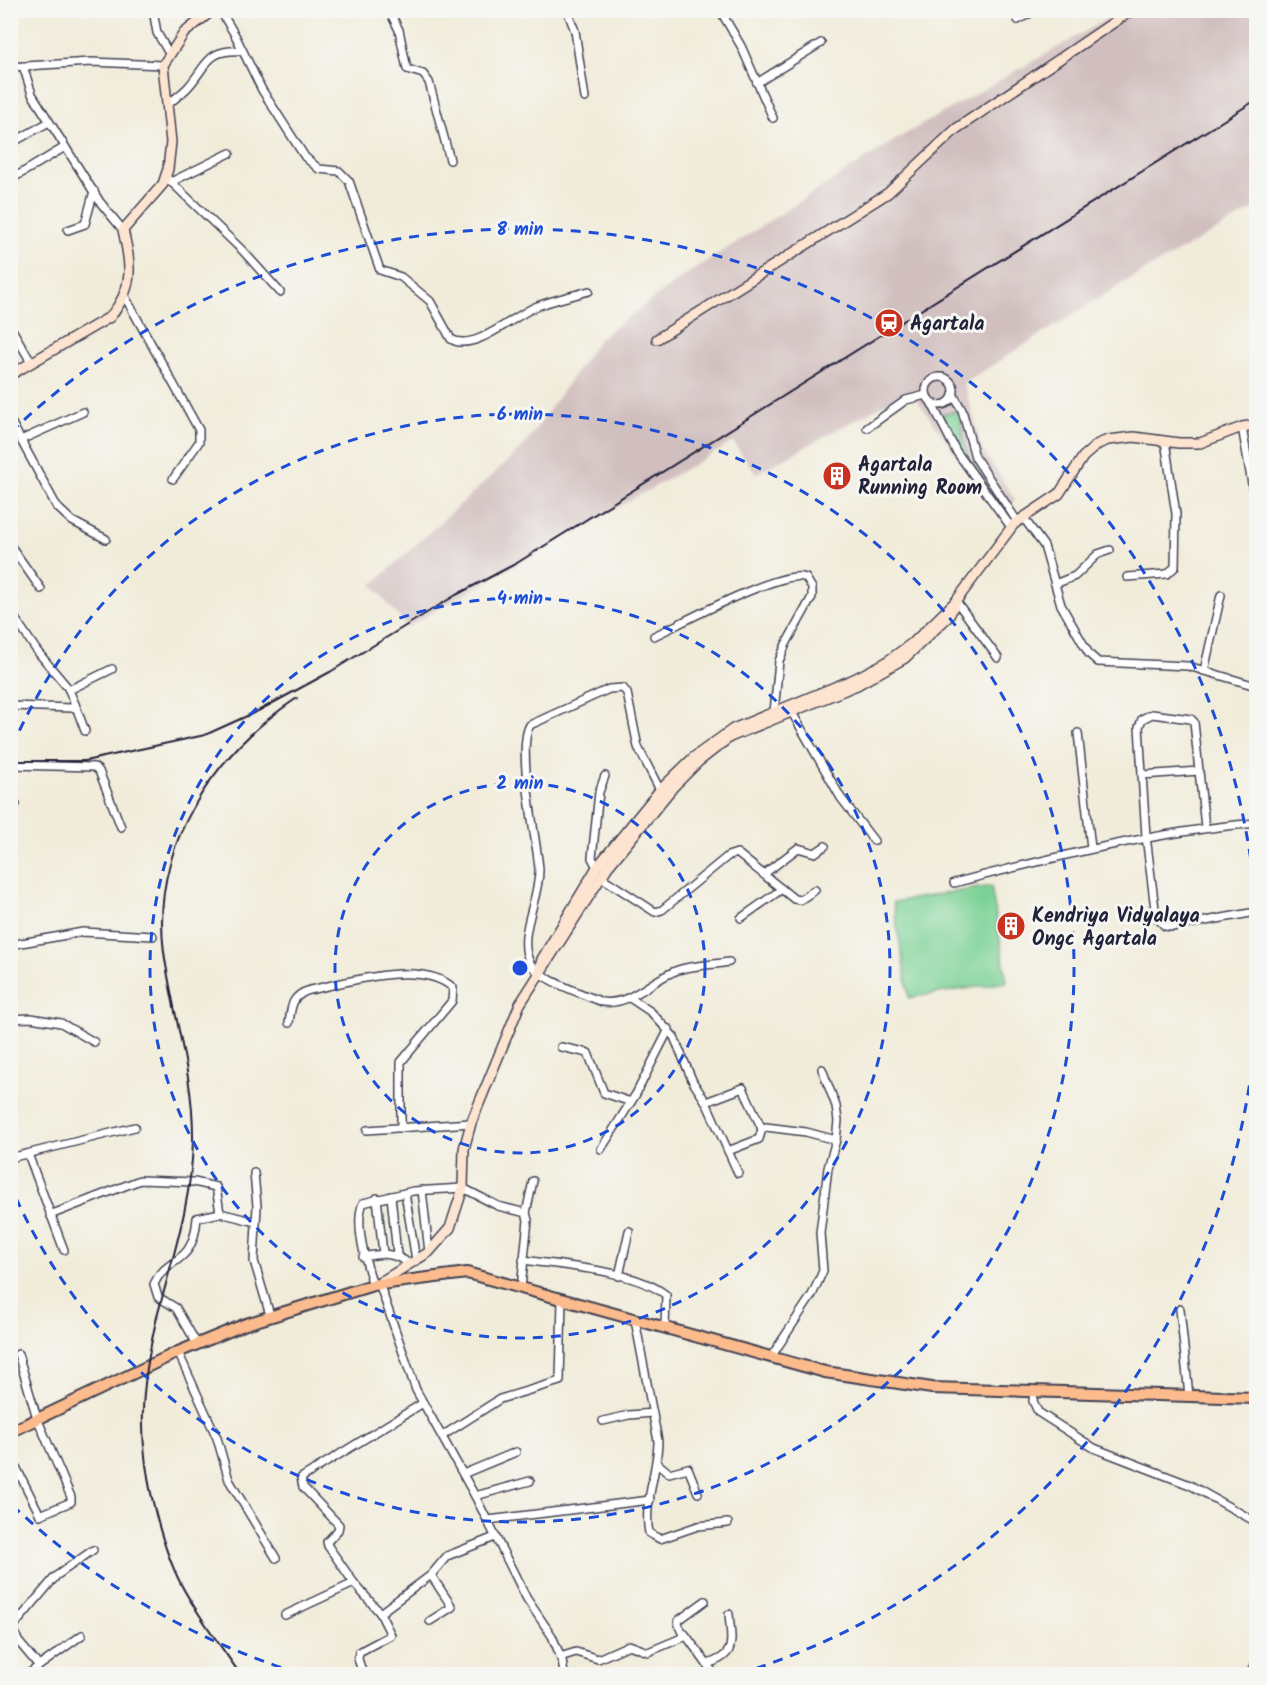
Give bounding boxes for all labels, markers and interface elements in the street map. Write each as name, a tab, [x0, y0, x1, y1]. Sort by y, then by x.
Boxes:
text: 8 min	[497, 216, 543, 245]
station icon: Agartala	[873, 307, 905, 339]
place label: Agartala	[910, 309, 984, 341]
text: 6 min	[497, 401, 543, 430]
place label: Agartala Running Room	[858, 450, 982, 505]
building icon: Agartala Running Room	[821, 460, 853, 492]
text: 4 min	[497, 585, 543, 614]
text: 2 min	[497, 770, 543, 799]
place label: Kendriya Vidyalaya Ongc Agartala	[1032, 901, 1200, 956]
building icon: Kendriya Vidyalaya Ongc Agartala	[995, 910, 1027, 942]
centre of rings	[510, 958, 530, 978]

